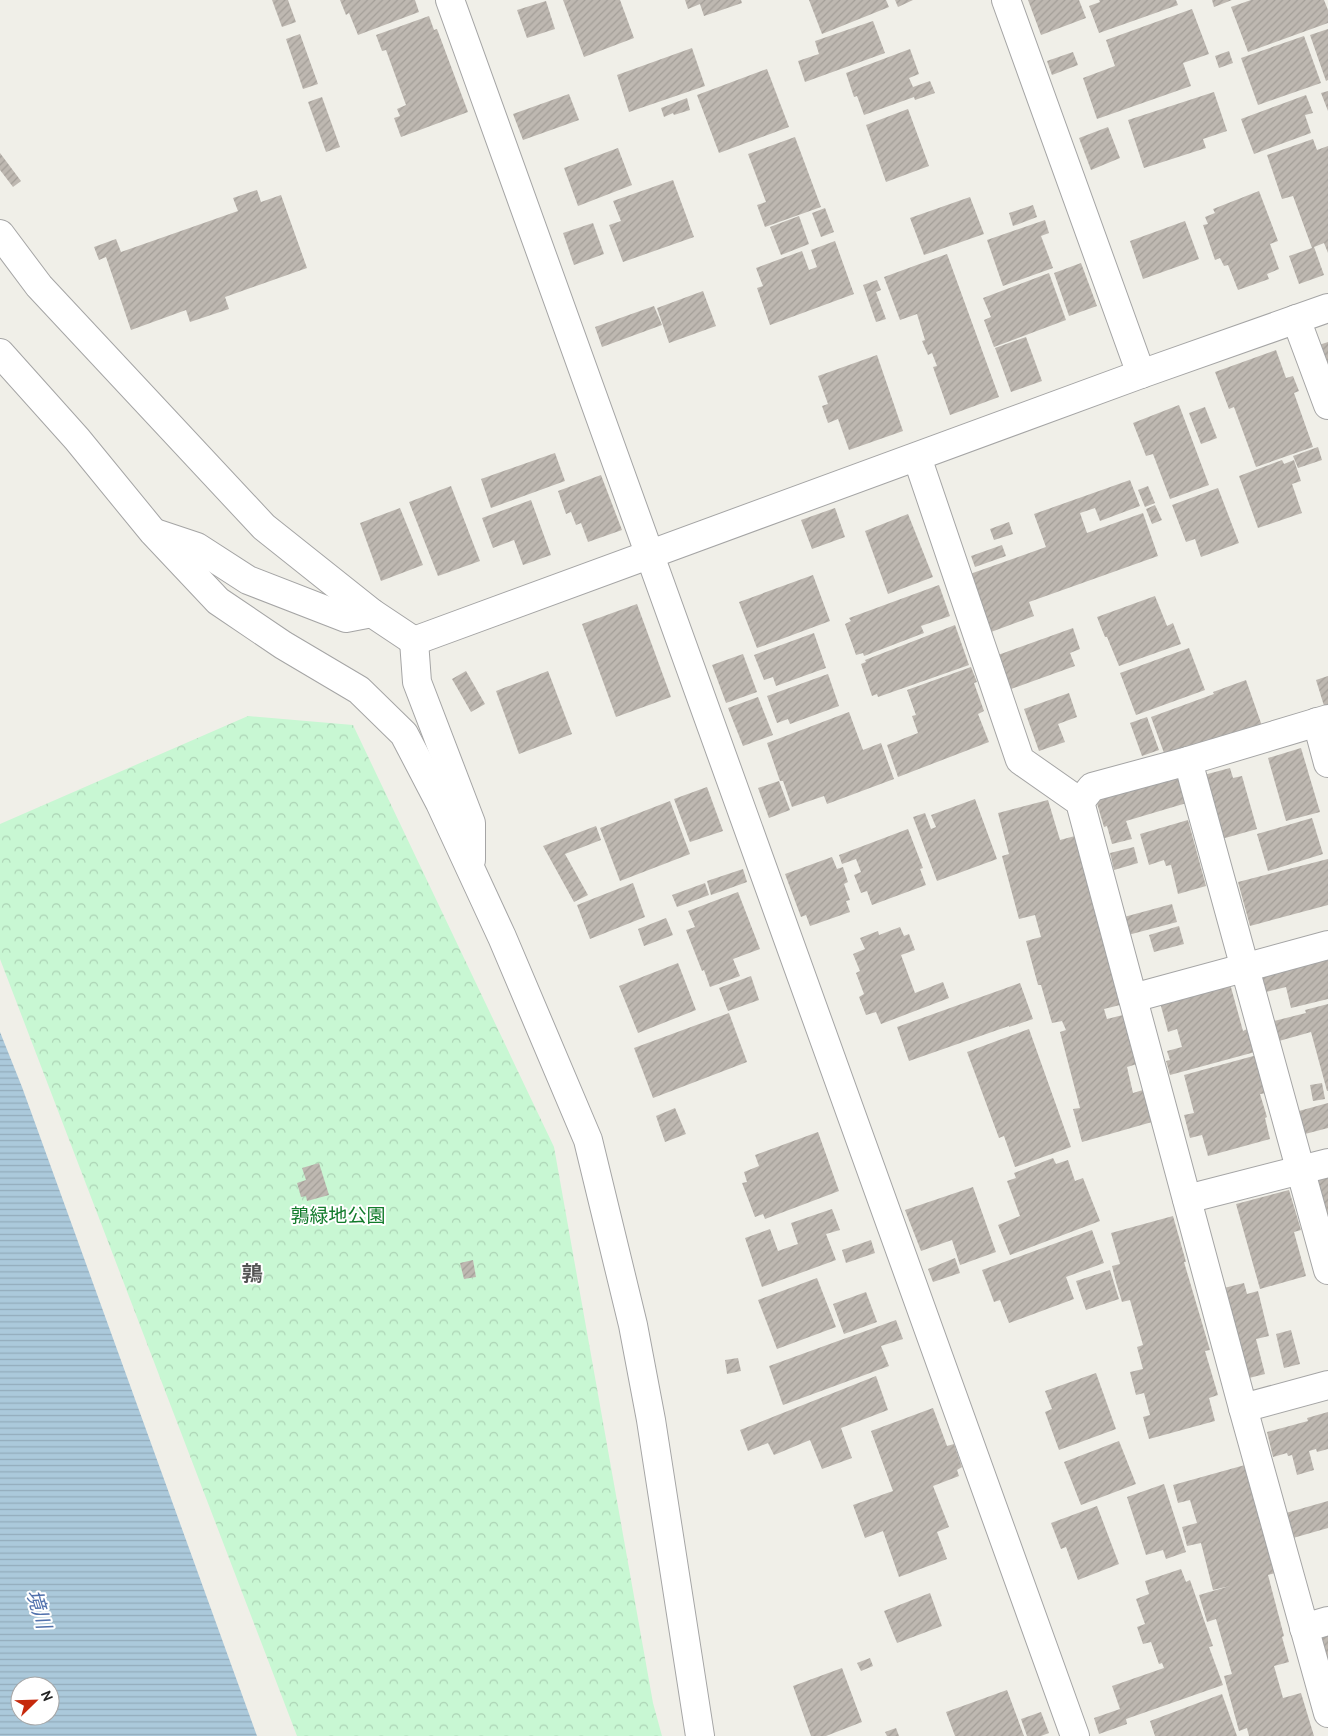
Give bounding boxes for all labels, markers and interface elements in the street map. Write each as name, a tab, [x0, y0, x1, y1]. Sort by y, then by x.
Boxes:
park label: 鶉緑地公園	[290, 1204, 386, 1227]
district label: 鶉	[242, 1261, 263, 1286]
water label: 境川	[22, 1586, 57, 1634]
north arrow	[10, 1676, 60, 1726]
text: N	[37, 1688, 57, 1704]

